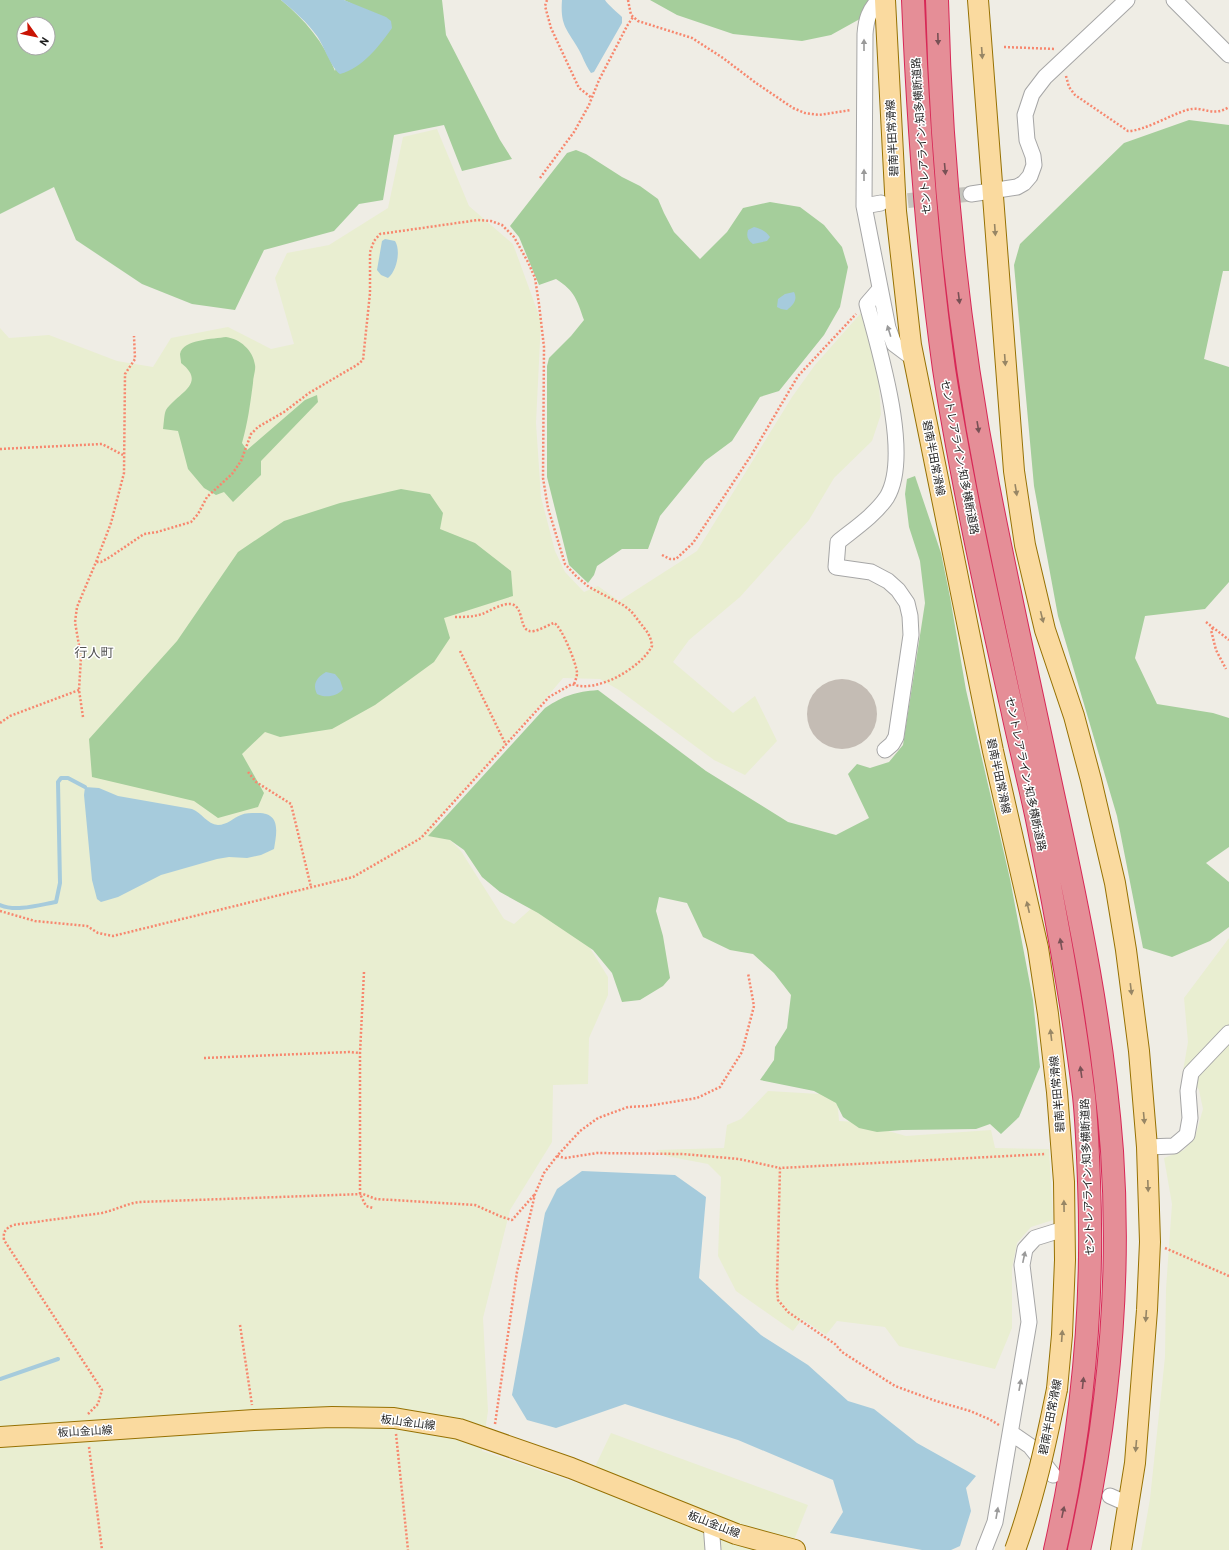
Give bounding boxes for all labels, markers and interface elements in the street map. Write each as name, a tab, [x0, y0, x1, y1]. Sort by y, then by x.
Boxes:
north arrow	[16, 16, 56, 56]
one-way arrow	[935, 33, 942, 45]
text: N	[37, 35, 52, 48]
one-way arrow	[861, 38, 867, 51]
one-way arrow	[978, 47, 985, 59]
street label: セントレアライン;知多横断道路	[909, 57, 932, 215]
street label: 碧南半田常滑線	[883, 99, 900, 177]
one-way arrow	[942, 163, 949, 175]
one-way arrow	[861, 168, 867, 181]
one-way arrow	[991, 224, 998, 236]
one-way arrow	[956, 292, 962, 304]
one-way arrow	[886, 324, 892, 336]
one-way arrow	[1001, 354, 1008, 366]
street label: セントレアライン;知多横断道路	[939, 378, 982, 535]
street label: 碧南半田常滑線	[921, 419, 948, 497]
one-way arrow	[975, 420, 981, 433]
one-way arrow	[1013, 483, 1019, 496]
one-way arrow	[1040, 611, 1046, 623]
district label: 行人町	[74, 644, 114, 660]
street label: セントレアライン;知多横断道路	[1004, 696, 1049, 852]
street label: 碧南半田常滑線	[985, 737, 1014, 815]
one-way arrow	[1025, 900, 1031, 913]
one-way arrow	[1057, 938, 1063, 950]
one-way arrow	[1128, 983, 1134, 995]
one-way arrow	[1047, 1028, 1054, 1041]
street label: 碧南半田常滑線	[1047, 1055, 1066, 1133]
one-way arrow	[1078, 1066, 1084, 1078]
street label: セントレアライン;知多横断道路	[1077, 1098, 1096, 1256]
one-way arrow	[1141, 1112, 1148, 1124]
one-way arrow	[1145, 1180, 1151, 1193]
one-way arrow	[1061, 1199, 1067, 1212]
one-way arrow	[1021, 1251, 1027, 1263]
one-way arrow	[1143, 1310, 1150, 1322]
one-way arrow	[1058, 1330, 1065, 1342]
one-way arrow	[1079, 1377, 1086, 1389]
street label: 碧南半田常滑線	[1036, 1378, 1063, 1456]
one-way arrow	[1017, 1379, 1023, 1391]
street label: 板山金山線	[380, 1412, 436, 1431]
street label: 板山金山線	[57, 1423, 113, 1438]
one-way arrow	[1133, 1440, 1140, 1452]
one-way arrow	[1061, 1506, 1067, 1518]
one-way arrow	[994, 1507, 1000, 1519]
street label: 板山金山線	[686, 1508, 742, 1539]

